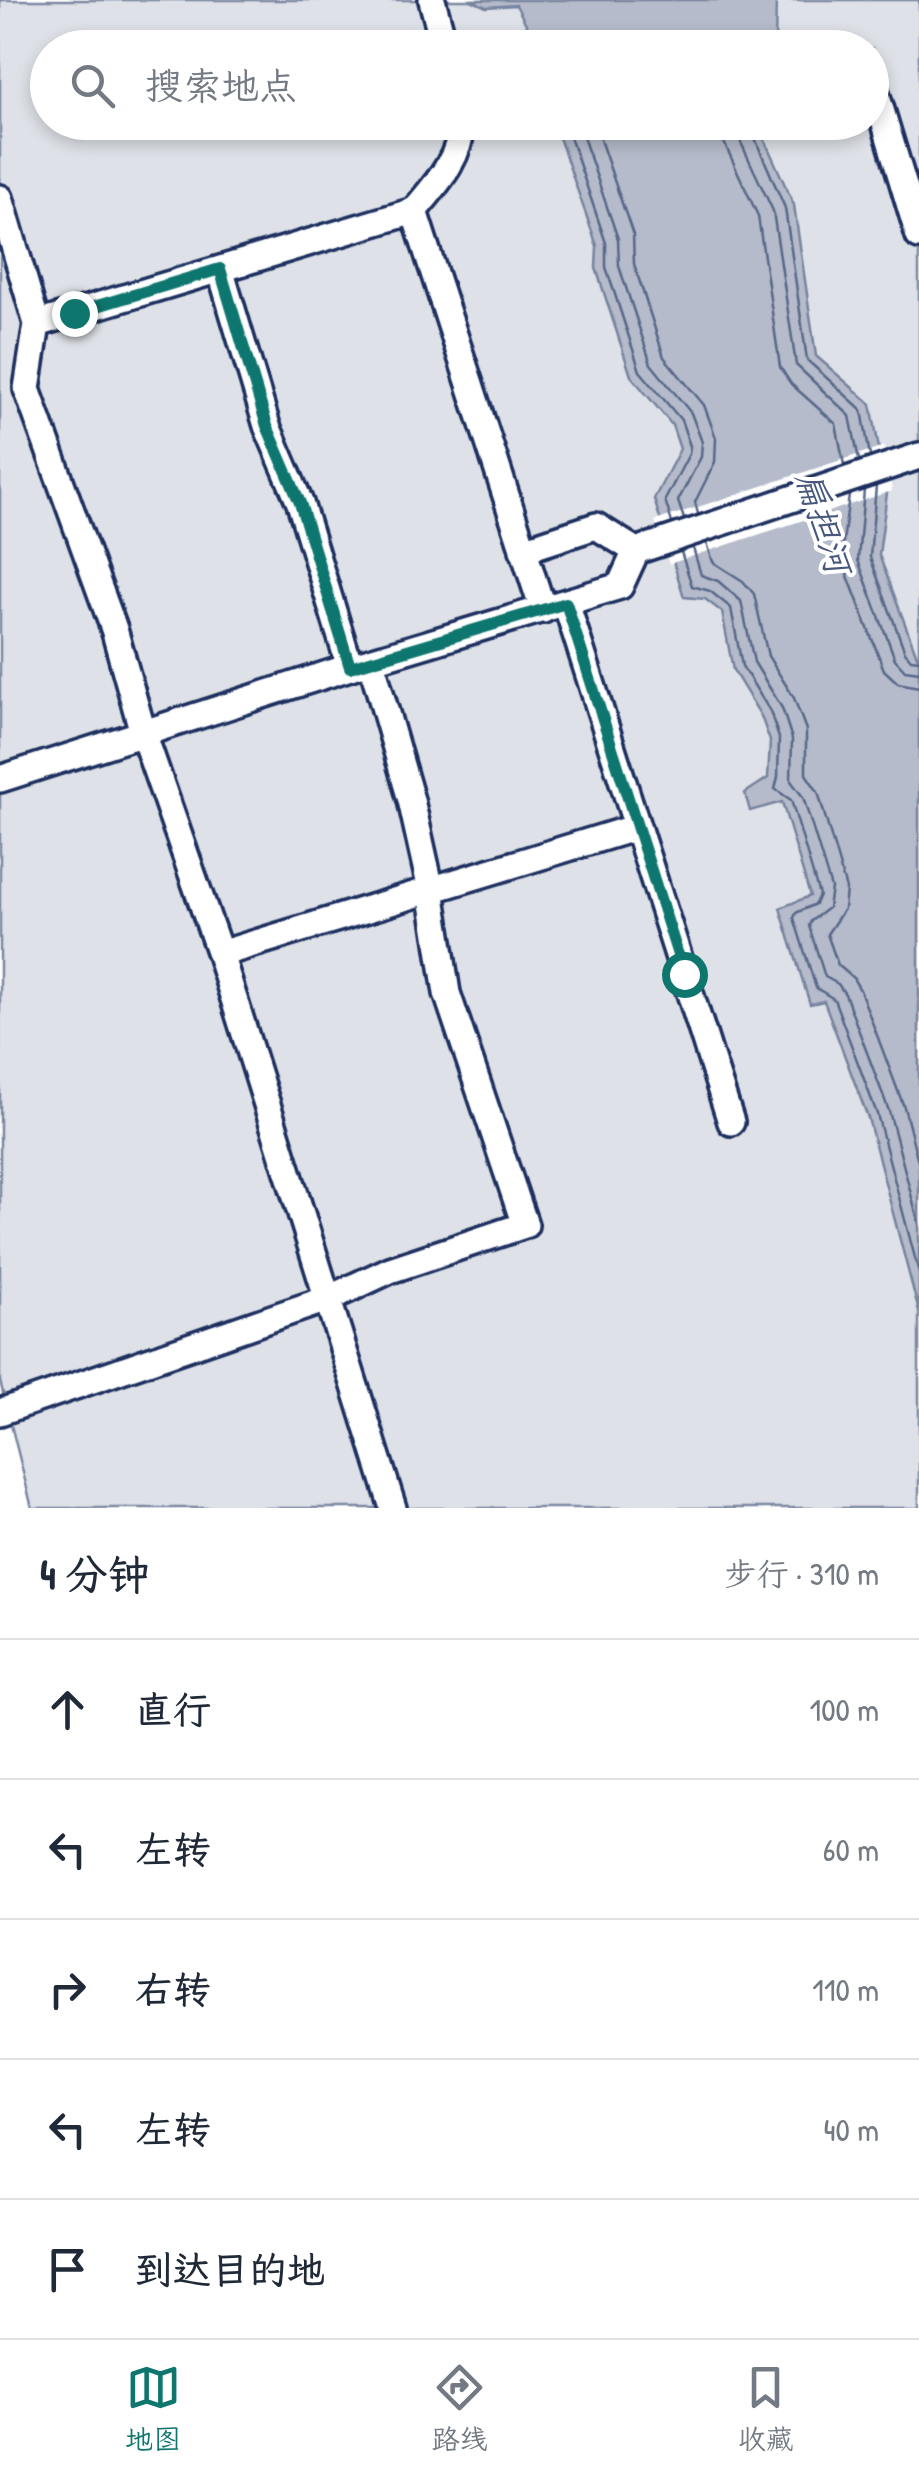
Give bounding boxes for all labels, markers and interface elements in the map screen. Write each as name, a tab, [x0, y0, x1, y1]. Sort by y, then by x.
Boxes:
search box	[30, 30, 889, 140]
icon: search	[65, 58, 120, 113]
text: 搜索地点	[145, 59, 297, 111]
route end	[52, 291, 98, 337]
water label: 扁担河	[785, 465, 864, 584]
route start	[662, 952, 708, 998]
text: 4 分钟	[40, 1545, 149, 1602]
text: 步行 · 310 m	[724, 1552, 879, 1595]
icon: ahead	[40, 1682, 95, 1737]
text: 直行	[135, 1683, 211, 1735]
text: 100 m	[810, 1688, 879, 1731]
icon: left	[40, 1822, 95, 1877]
text: 左转	[135, 1823, 211, 1875]
text: 60 m	[823, 1828, 879, 1871]
icon: right	[40, 1962, 95, 2017]
text: 右转	[135, 1963, 211, 2015]
text: 110 m	[812, 1968, 879, 2011]
icon: left	[40, 2102, 95, 2157]
text: 左转	[135, 2103, 211, 2155]
text: 40 m	[824, 2108, 879, 2151]
icon: arrive	[40, 2242, 95, 2297]
text: 到达目的地	[135, 2243, 325, 2295]
tab: 地图	[125, 2360, 181, 2458]
tab: 路线	[431, 2360, 488, 2458]
tab: 收藏	[738, 2360, 794, 2458]

